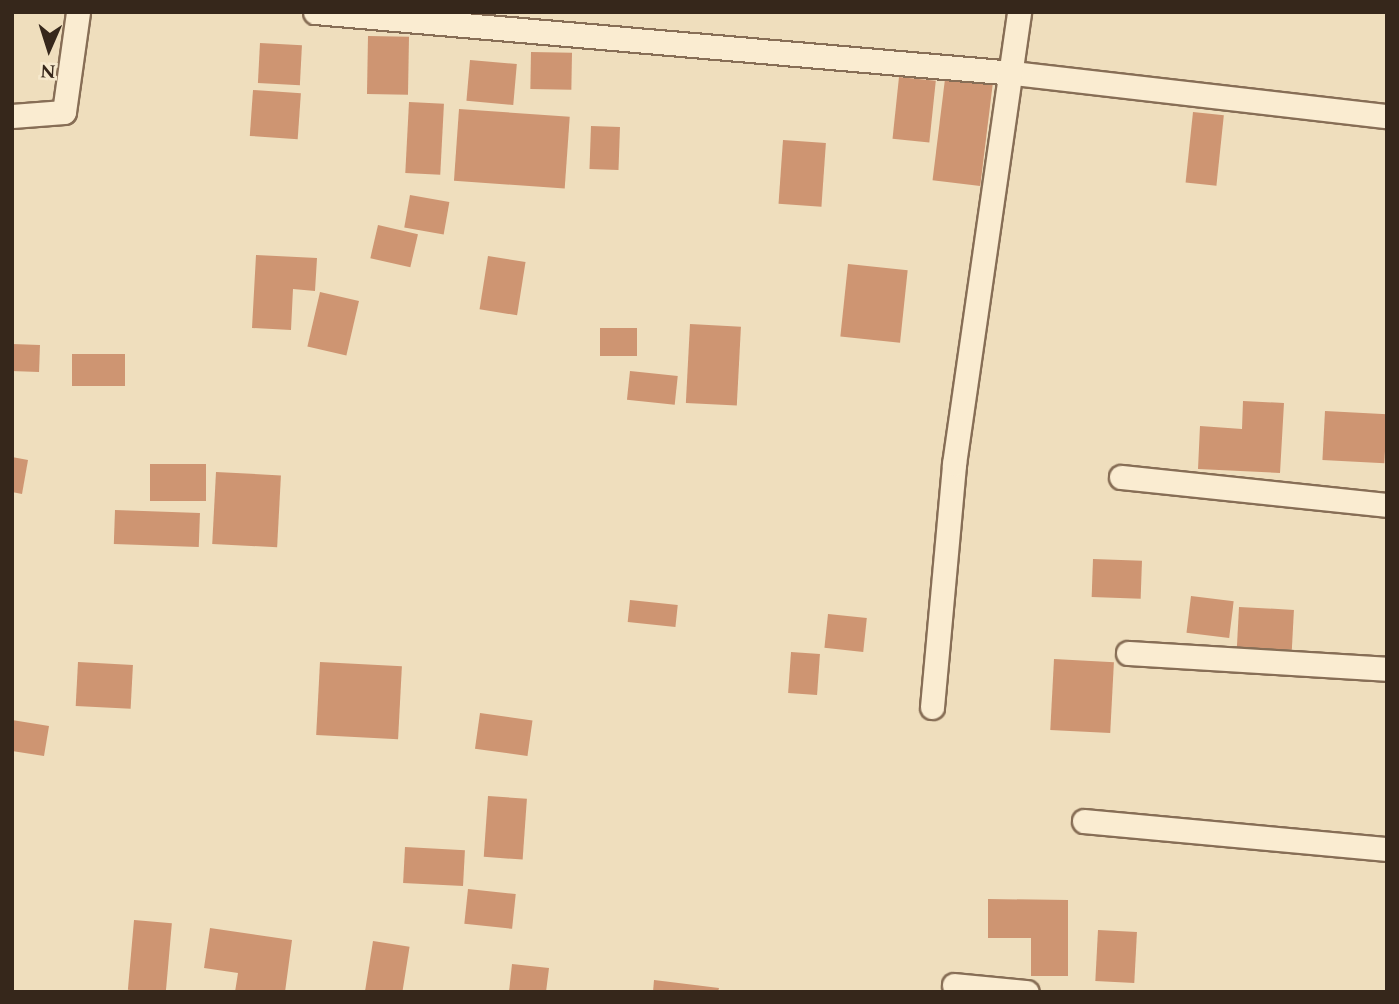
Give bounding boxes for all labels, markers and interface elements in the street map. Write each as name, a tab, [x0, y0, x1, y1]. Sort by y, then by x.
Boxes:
north arrow	[14, 14, 84, 84]
text: N	[39, 56, 56, 85]

